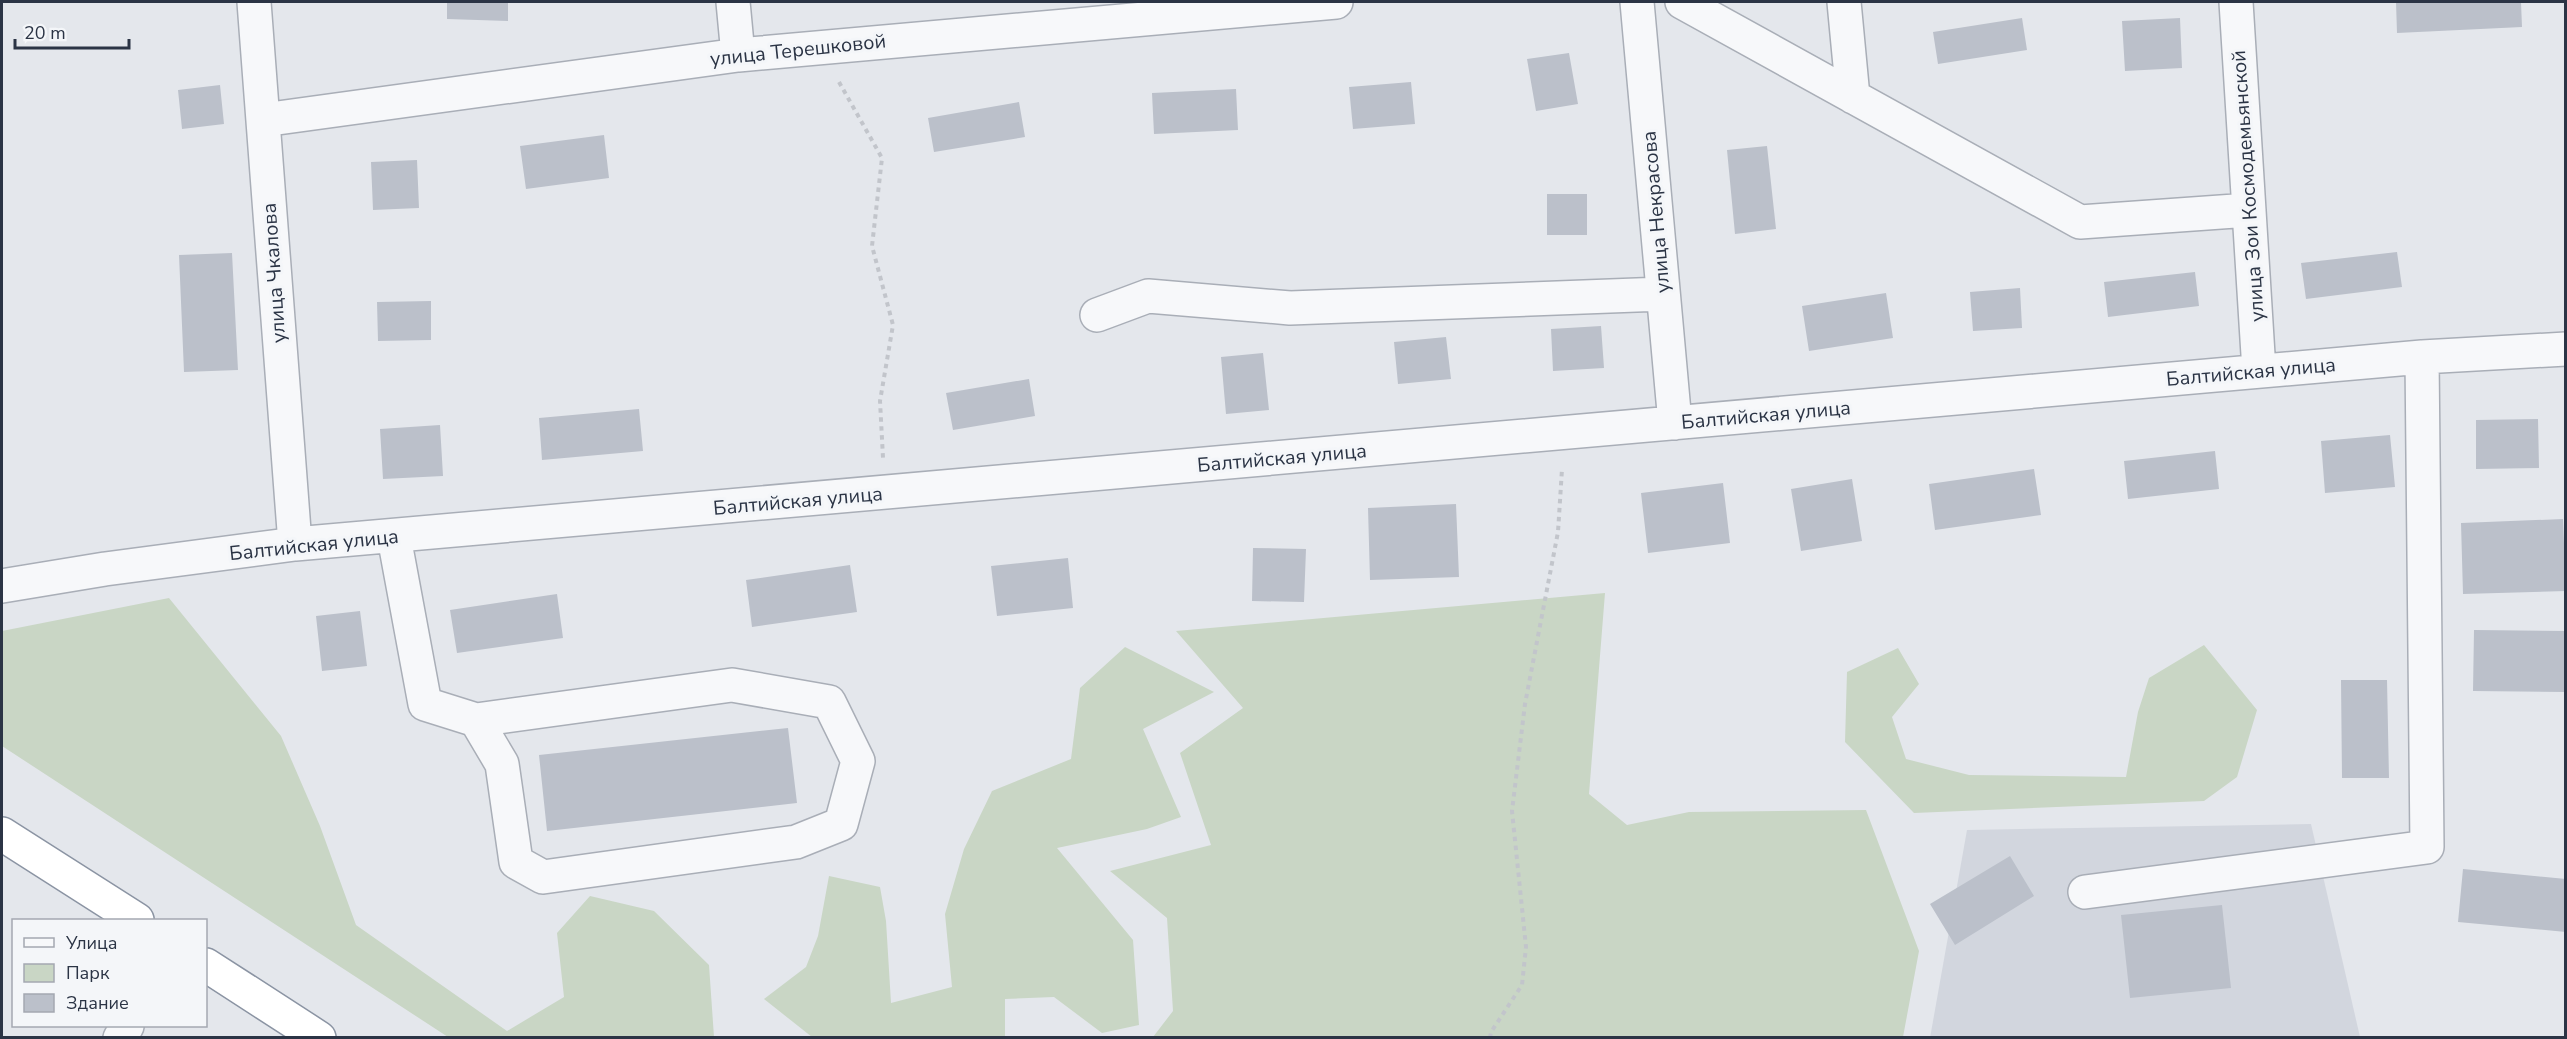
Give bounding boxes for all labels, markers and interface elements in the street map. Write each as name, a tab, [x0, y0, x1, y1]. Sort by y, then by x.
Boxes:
scale bar	[15, 12, 129, 50]
text: 20 m	[24, 21, 66, 45]
street label: улица Терешковой	[709, 27, 887, 73]
street label: улица Зои Космодемьянской	[2225, 49, 2271, 323]
street label: улица Некрасова	[1635, 130, 1677, 294]
street label: улица Чкалова	[256, 202, 292, 344]
street label: Балтийская улица	[2165, 351, 2337, 393]
street label: Балтийская улица	[1680, 394, 1852, 436]
street label: Балтийская улица	[1196, 437, 1368, 479]
street label: Балтийская улица	[712, 480, 884, 522]
street label: Балтийская улица	[228, 523, 400, 567]
legend	[12, 919, 207, 1027]
text: Улица	[65, 931, 117, 955]
text: Парк	[66, 961, 110, 985]
text: Здание	[66, 991, 129, 1015]

